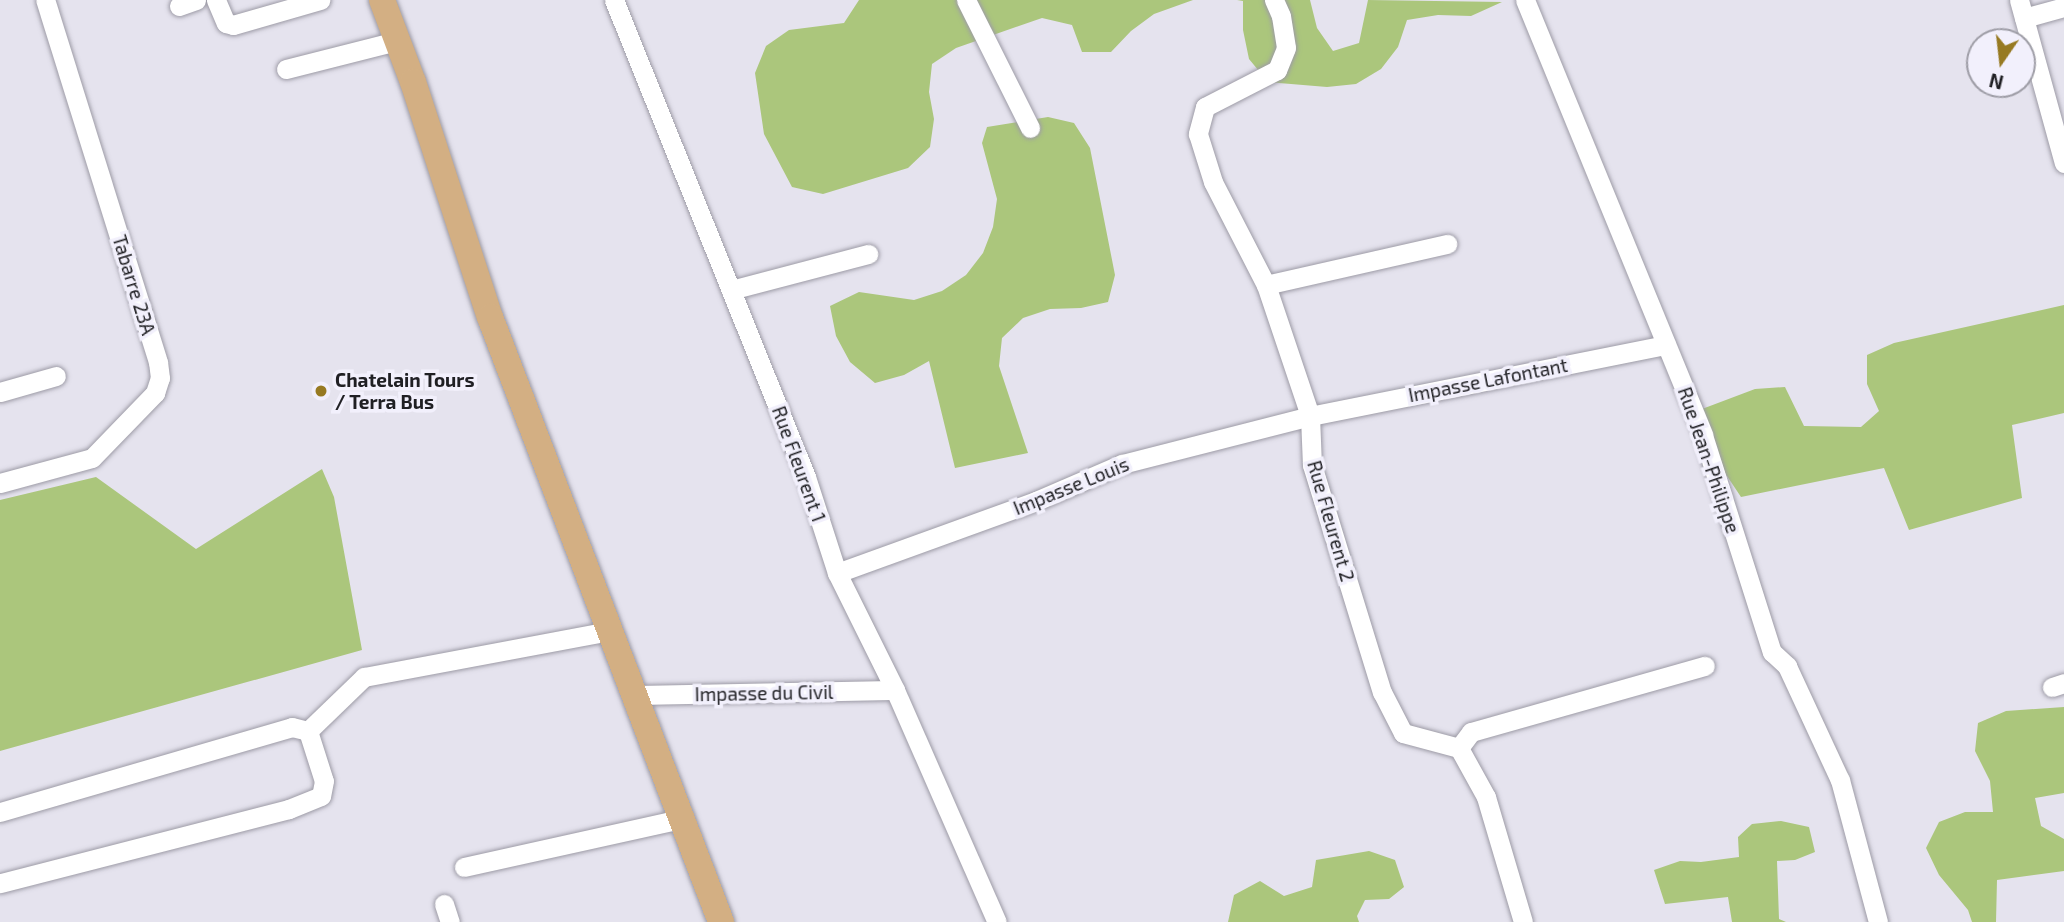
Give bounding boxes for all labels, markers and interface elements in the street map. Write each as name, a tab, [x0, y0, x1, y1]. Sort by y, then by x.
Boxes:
north arrow	[1966, 28, 2036, 98]
text: N	[1987, 69, 2006, 95]
street label: Tabarre 23A	[108, 232, 160, 338]
street label: Impasse Lafontant	[1406, 353, 1570, 407]
place label: Chatelain Tours / Terra Bus	[335, 369, 475, 413]
marker: Chatelain Tours / Terra Bus	[313, 383, 329, 399]
street label: Rue Jean-Philippe	[1673, 384, 1745, 536]
street label: Rue Fleurent 1	[767, 403, 831, 525]
street label: Impasse Louis	[1010, 452, 1132, 520]
street label: Rue Fleurent 2	[1303, 458, 1359, 584]
street label: Impasse du Civil	[694, 680, 834, 706]

